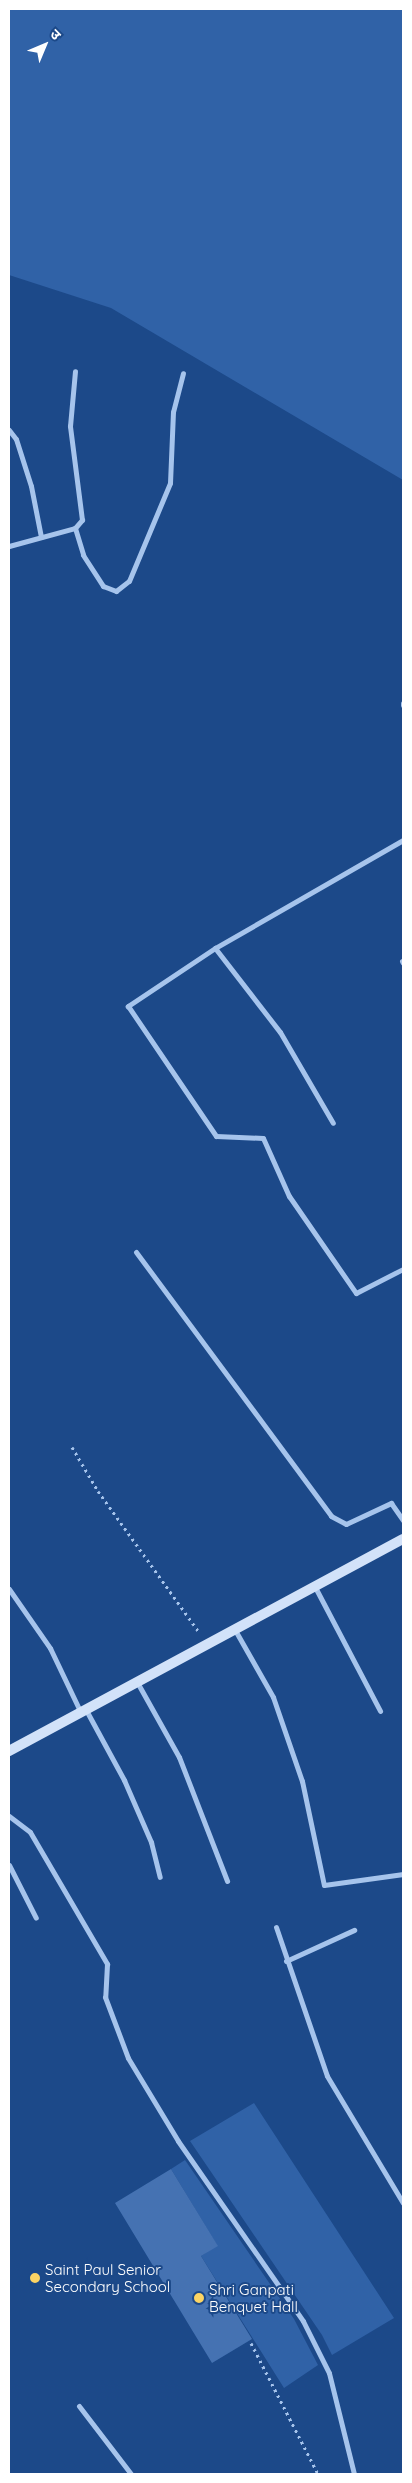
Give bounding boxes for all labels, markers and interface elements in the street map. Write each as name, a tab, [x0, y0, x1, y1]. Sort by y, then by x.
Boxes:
north arrow	[20, 20, 70, 70]
text: उ	[46, 25, 65, 44]
place label: Saint Paul Senior Secondary School	[45, 2260, 170, 2295]
marker: Saint Paul Senior Secondary School	[29, 2272, 41, 2284]
place label: Shri Ganpati Benquet Hall	[209, 2280, 298, 2315]
marker: Shri Ganpati Benquet Hall	[193, 2292, 205, 2304]

